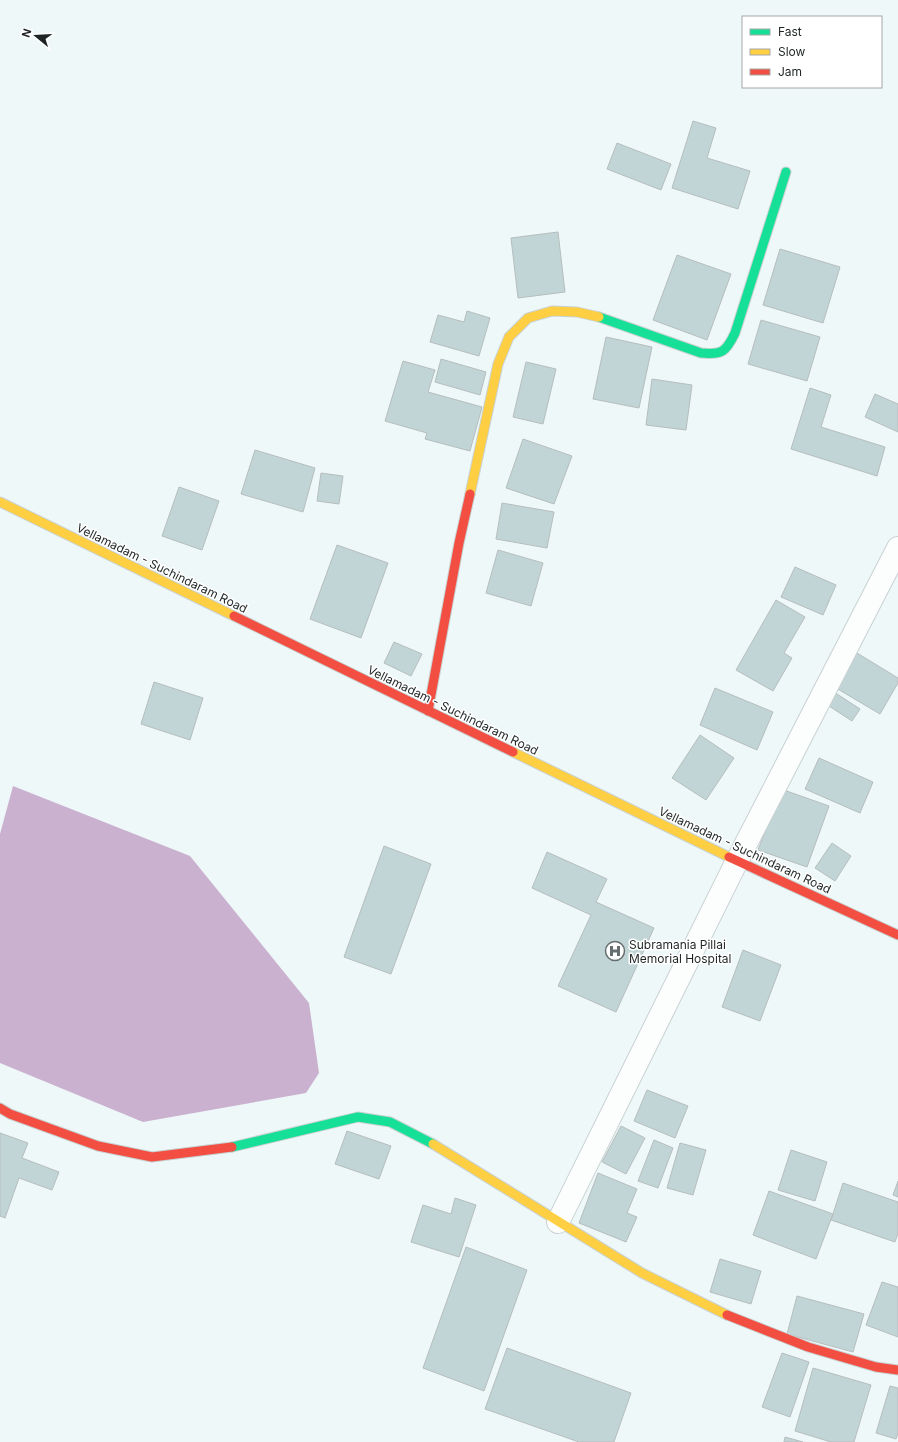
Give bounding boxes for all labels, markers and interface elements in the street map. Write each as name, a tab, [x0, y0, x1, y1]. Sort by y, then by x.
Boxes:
north arrow	[16, 16, 56, 56]
legend	[742, 16, 882, 88]
text: Fast	[778, 24, 802, 39]
text: N	[19, 27, 34, 39]
text: Slow	[778, 44, 806, 59]
text: Jam	[778, 64, 802, 79]
street label: Vellamadam - Suchindaram Road	[74, 520, 250, 616]
street label: Vellamadam - Suchindaram Road	[365, 662, 541, 758]
street label: Vellamadam - Suchindaram Road	[657, 803, 833, 897]
place label: Subramania Pillai Memorial Hospital	[629, 937, 732, 966]
hospital icon: Subramania Pillai Memorial Hospital	[604, 940, 626, 962]

